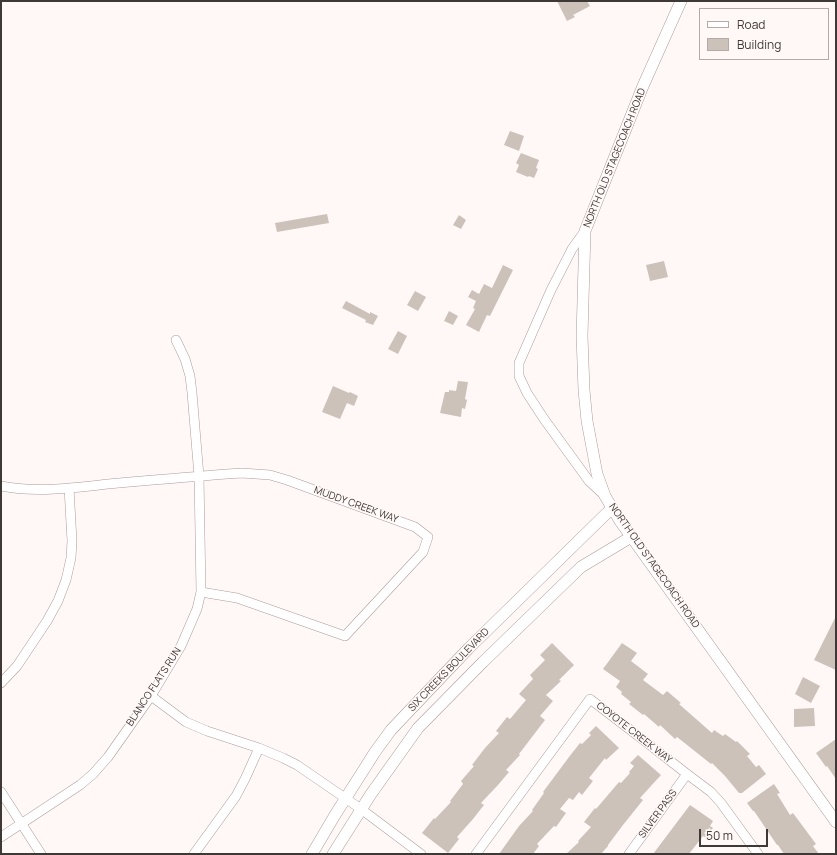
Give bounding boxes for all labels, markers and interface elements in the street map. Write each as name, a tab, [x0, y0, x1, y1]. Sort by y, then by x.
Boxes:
legend	[699, 8, 829, 60]
text: Road	[737, 16, 765, 33]
text: Building	[737, 36, 781, 53]
street label: NORTH OLD STAGECOACH ROAD	[581, 86, 649, 230]
street label: MUDDY CREEK WAY	[312, 484, 400, 526]
street label: NORTH OLD STAGECOACH ROAD	[606, 501, 702, 631]
street label: SIX CREEKS BOULEVARD	[406, 626, 492, 714]
street label: BLANCO FLATS RUN	[124, 646, 184, 728]
street label: COYOTE CREEK WAY	[594, 700, 674, 766]
street label: SILVER PASS	[636, 787, 680, 841]
scale bar	[701, 821, 770, 847]
text: 50 m	[706, 827, 733, 844]

